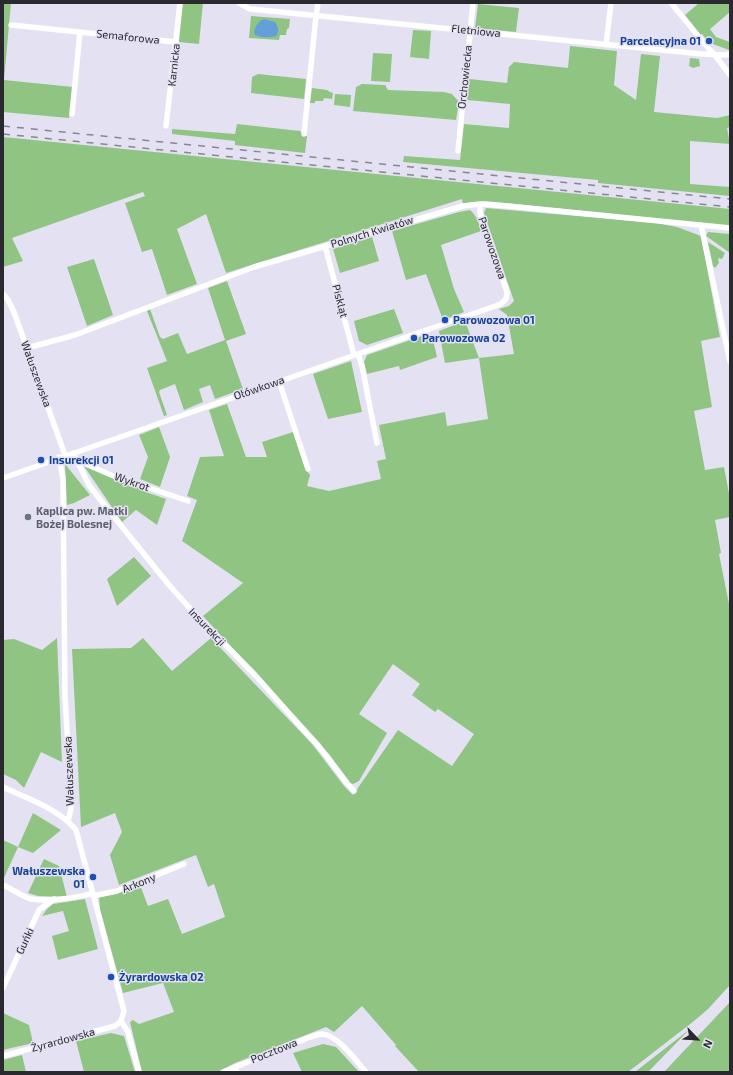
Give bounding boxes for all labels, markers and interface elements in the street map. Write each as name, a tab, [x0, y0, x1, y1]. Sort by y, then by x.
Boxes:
street label: Fletniowa	[451, 22, 501, 40]
street label: Semaforowa	[96, 27, 160, 47]
place label: Parcelacyjna 01	[620, 34, 701, 48]
marker: Parcelacyjna 01	[704, 36, 714, 46]
street label: Karnicka	[165, 43, 183, 87]
street label: Orchowiecka	[455, 44, 475, 110]
street label: Polnych Kwiatów	[329, 213, 415, 251]
street label: Parowozowa	[475, 215, 509, 281]
street label: Piskląt	[329, 283, 351, 319]
place label: Parowozowa 01	[453, 313, 535, 327]
marker: Parowozowa 01	[440, 315, 450, 325]
place label: Parowozowa 02	[422, 331, 505, 345]
marker: Parowozowa 02	[409, 333, 419, 343]
street label: Wałuszewska	[18, 339, 54, 409]
street label: Ołówkowa	[232, 373, 286, 403]
place label: Insurekcji 01	[49, 453, 114, 467]
marker: Insurekcji 01	[36, 455, 46, 465]
street label: Wykrot	[113, 470, 151, 494]
place label: Kaplica pw. Matki Bożej Bolesnej	[36, 504, 128, 530]
marker: Kaplica pw. Matki Bożej Bolesnej	[23, 512, 33, 522]
street label: Insurekcji	[186, 605, 228, 649]
street label: Wałuszewska	[61, 736, 77, 806]
place label: Wałuszewska 01	[12, 864, 85, 890]
street label: Arkony	[120, 870, 158, 896]
marker: Wałuszewska 01	[88, 872, 98, 882]
street label: Guńki	[13, 926, 37, 956]
place label: Żyrardowska 02	[119, 970, 204, 984]
marker: Żyrardowska 02	[106, 972, 116, 982]
north arrow	[677, 1019, 717, 1059]
street label: Żyrardowska	[30, 1025, 96, 1055]
street label: Pocztowa	[249, 1036, 299, 1066]
text: N	[701, 1038, 716, 1051]

